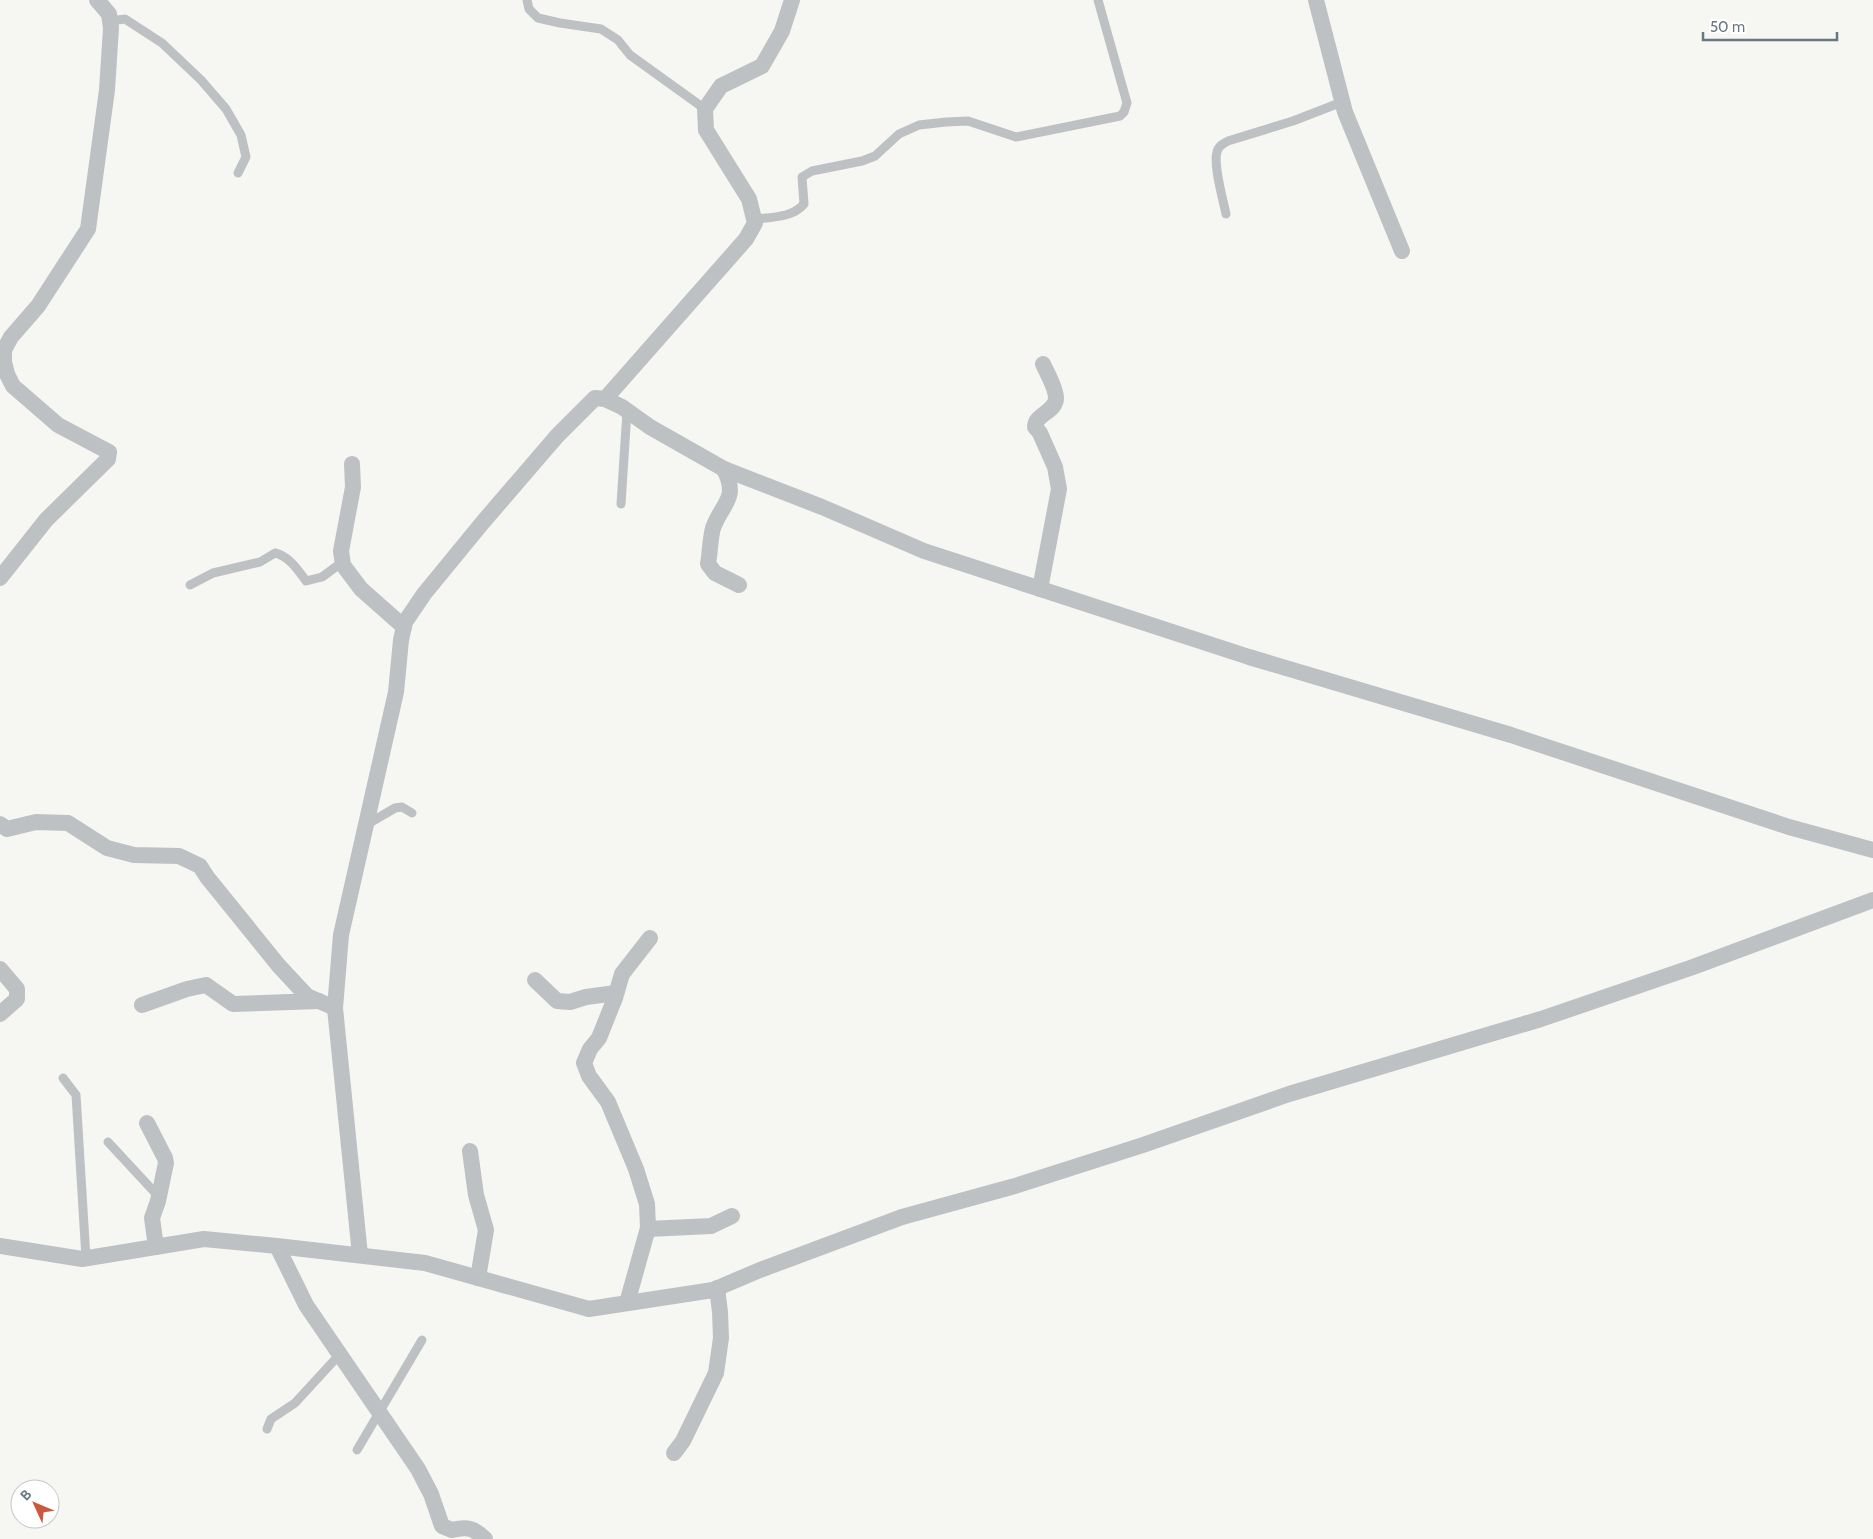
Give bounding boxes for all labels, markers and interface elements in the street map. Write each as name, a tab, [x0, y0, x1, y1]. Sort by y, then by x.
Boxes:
scale bar	[1703, 10, 1837, 42]
text: 50 m	[1710, 18, 1745, 36]
north arrow	[10, 1479, 60, 1529]
text: B	[16, 1485, 35, 1504]

